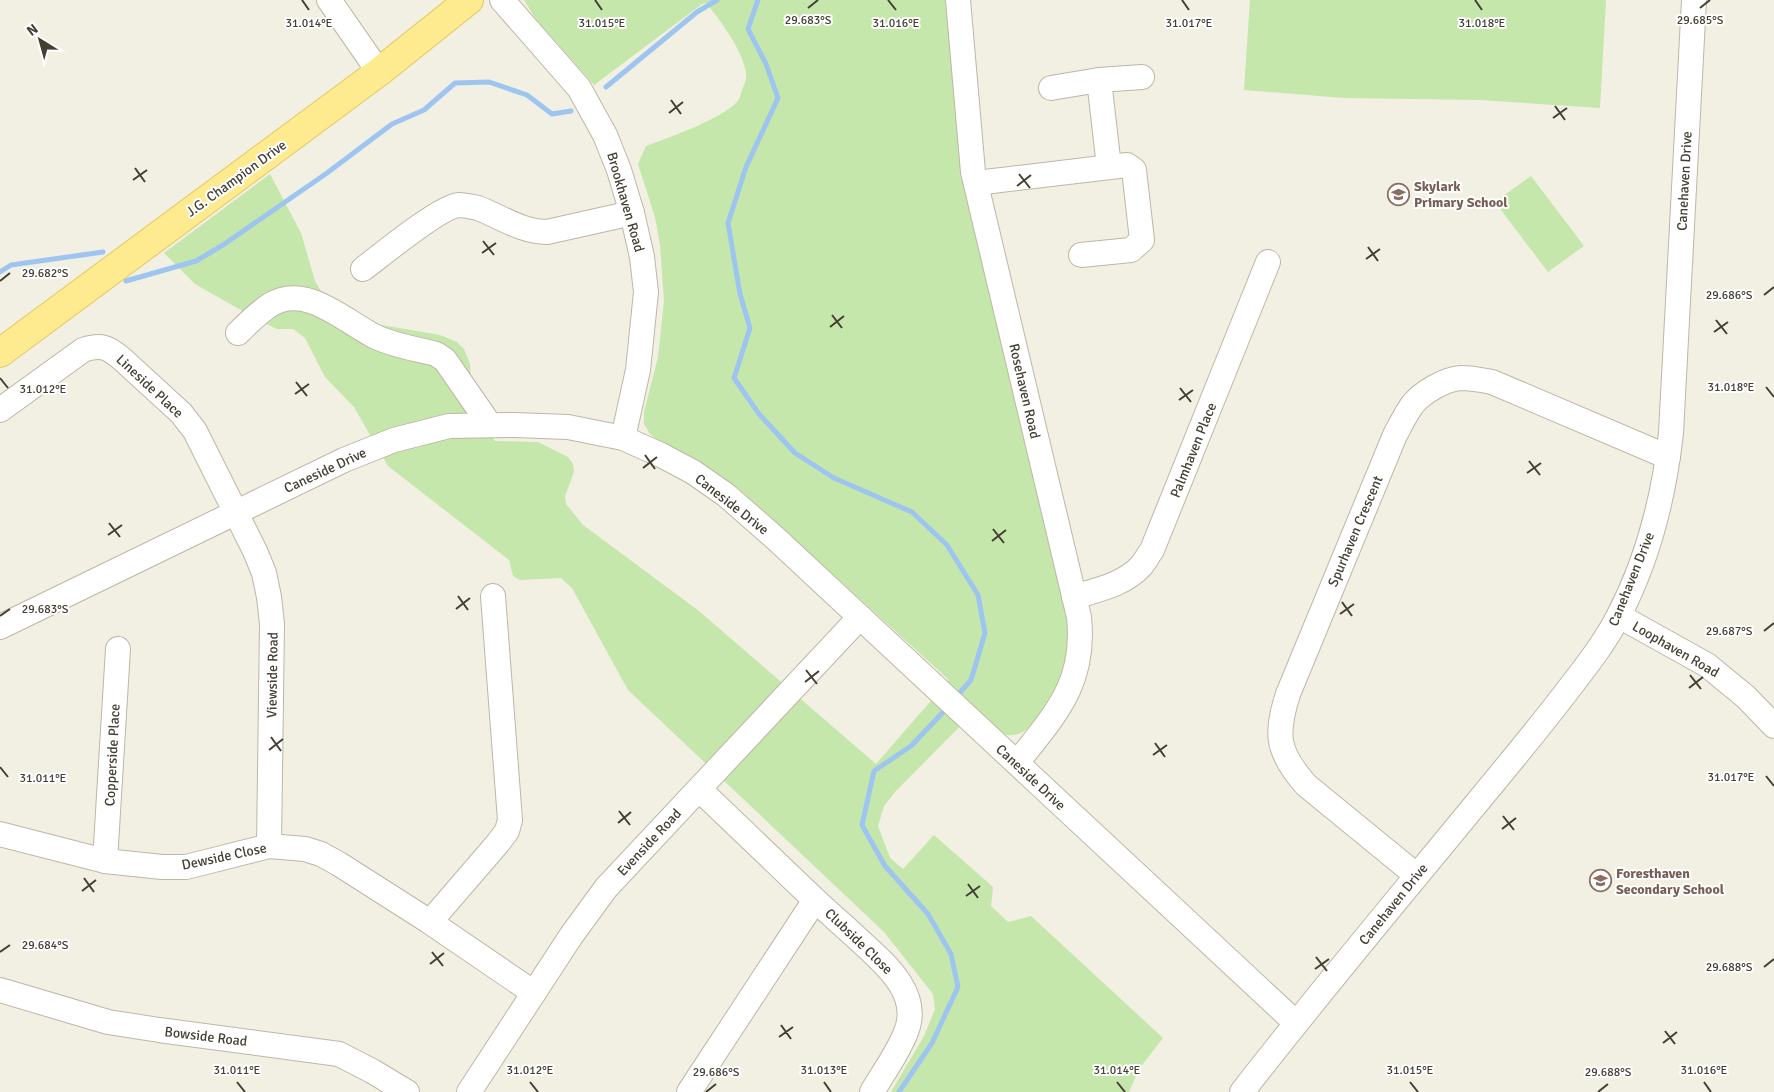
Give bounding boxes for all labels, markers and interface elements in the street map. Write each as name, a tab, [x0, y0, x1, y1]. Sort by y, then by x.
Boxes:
text: 29.683°S	[785, 13, 832, 28]
text: 29.685°S	[1677, 13, 1724, 28]
north arrow	[15, 15, 65, 65]
text: 31.014°E	[286, 16, 333, 31]
text: 31.015°E	[579, 16, 626, 31]
text: 31.016°E	[873, 16, 920, 31]
text: 31.017°E	[1166, 16, 1213, 31]
text: 31.018°E	[1459, 16, 1506, 31]
text: N	[23, 20, 41, 40]
street label: Canehaven Drive	[1673, 131, 1696, 231]
street label: J.G. Champion Drive	[183, 136, 290, 220]
street label: Brookhaven Road	[603, 150, 648, 254]
place label: Skylark Primary School	[1414, 178, 1508, 211]
school or university icon: Skylark Primary School	[1386, 182, 1410, 206]
text: 29.682°S	[22, 266, 69, 281]
text: 29.686°S	[1706, 288, 1753, 303]
street label: Rosehaven Road	[1005, 342, 1044, 440]
street label: Lineside Place	[113, 351, 187, 422]
text: 31.018°E	[1708, 380, 1755, 395]
text: 31.012°E	[20, 382, 67, 397]
street label: Palmhaven Place	[1167, 400, 1220, 500]
street label: Caneside Drive	[281, 444, 369, 497]
street label: Caneside Drive	[691, 470, 772, 538]
street label: Spurhaven Crescent	[1324, 473, 1387, 589]
street label: Canehaven Drive	[1605, 530, 1658, 629]
text: 29.683°S	[22, 602, 69, 617]
street label: Loophaven Road	[1629, 618, 1722, 681]
text: 29.687°S	[1706, 624, 1753, 639]
street label: Viewside Road	[263, 632, 282, 718]
street label: Copperside Place	[101, 703, 124, 807]
street label: Caneside Drive	[992, 741, 1069, 814]
text: 31.017°E	[1708, 770, 1755, 785]
text: 31.011°E	[20, 771, 67, 786]
street label: Evenside Road	[614, 805, 685, 880]
street label: Dewside Close	[180, 839, 268, 874]
street label: Canehaven Drive	[1355, 860, 1431, 948]
place label: Foresthaven Secondary School	[1616, 865, 1725, 898]
school or university icon: Foresthaven Secondary School	[1588, 869, 1612, 893]
street label: Clubside Close	[821, 905, 896, 978]
text: 29.684°S	[22, 938, 69, 953]
text: 29.688°S	[1706, 960, 1753, 975]
street label: Bowside Road	[164, 1023, 248, 1050]
text: 31.011°E	[214, 1063, 261, 1078]
text: 31.012°E	[507, 1063, 554, 1078]
text: 31.013°E	[801, 1063, 848, 1078]
text: 31.014°E	[1094, 1063, 1141, 1078]
text: 31.015°E	[1387, 1063, 1434, 1078]
text: 31.016°E	[1681, 1063, 1728, 1078]
text: 29.686°S	[693, 1065, 740, 1080]
text: 29.688°S	[1585, 1065, 1632, 1080]

